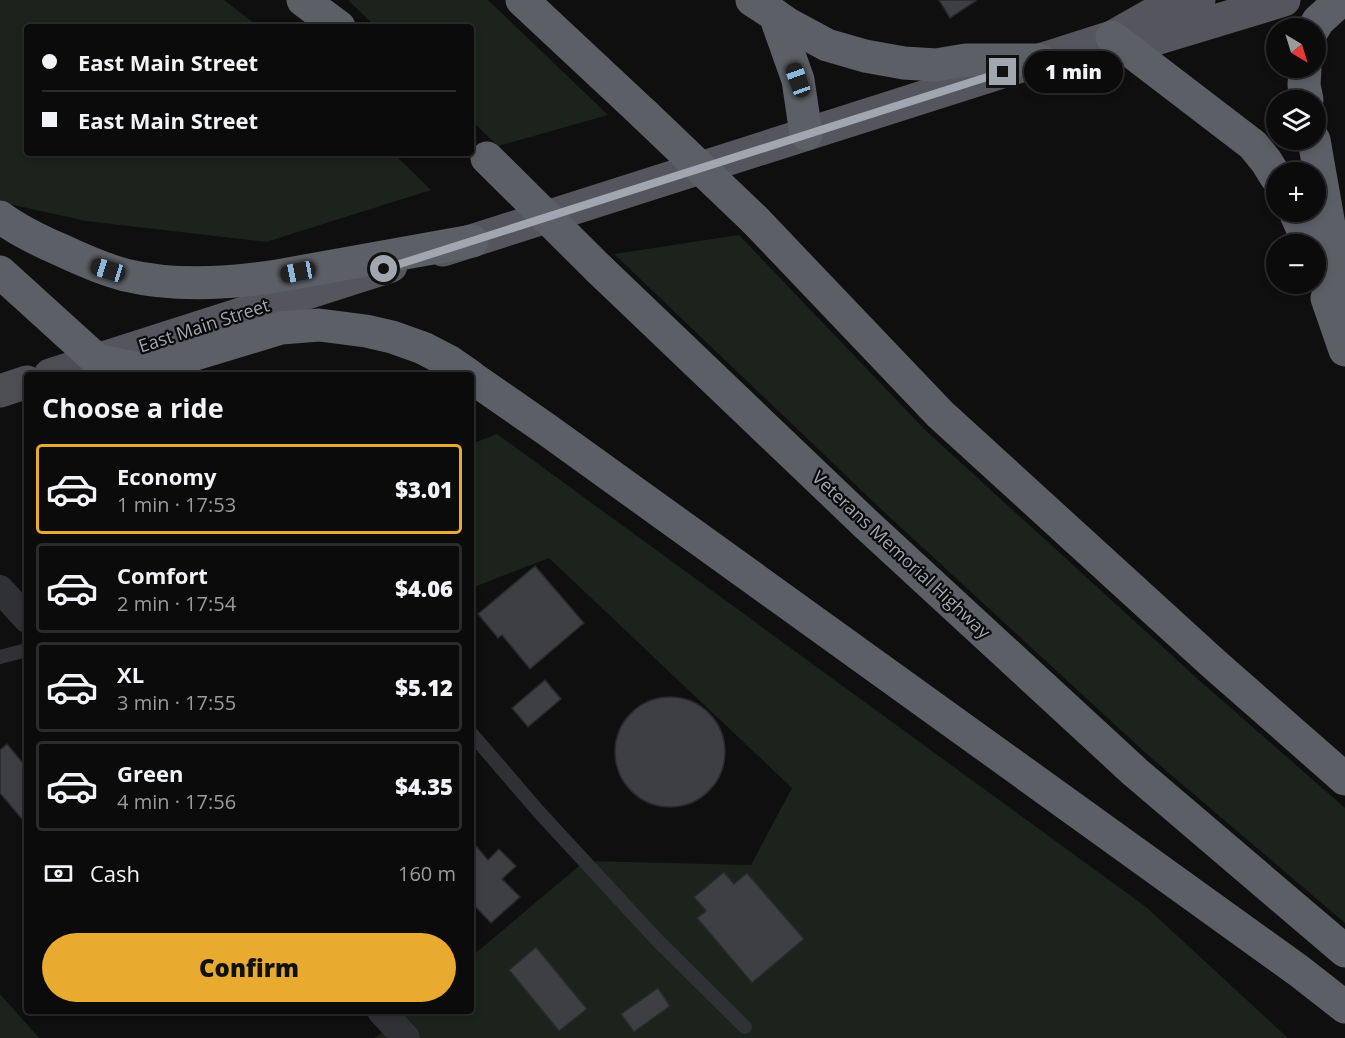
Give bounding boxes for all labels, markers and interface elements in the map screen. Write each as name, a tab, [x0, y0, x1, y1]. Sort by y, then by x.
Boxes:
north arrow	[1266, 18, 1326, 78]
map controls	[1266, 18, 1326, 294]
text: East Main Street	[78, 47, 258, 77]
callout: 1 min	[1024, 51, 1123, 93]
route end	[989, 58, 1016, 85]
text: 1 min	[1045, 58, 1102, 85]
car	[783, 60, 813, 100]
button: layers	[1266, 90, 1326, 150]
text: East Main Street	[78, 105, 258, 135]
button: +	[1266, 162, 1326, 222]
button: −	[1266, 234, 1326, 294]
route start	[370, 255, 397, 282]
car	[88, 256, 128, 284]
car	[279, 260, 317, 284]
street label: East Main Street	[135, 293, 272, 358]
text: Choose a ride	[42, 389, 224, 426]
text: Economy	[117, 461, 216, 491]
icon: car	[45, 462, 99, 516]
street label: Veterans Memorial Highway	[807, 465, 997, 644]
text: $3.01	[395, 474, 453, 504]
text: 1 min · 17:53	[117, 491, 236, 518]
text: Comfort	[117, 560, 208, 590]
icon: car	[45, 561, 99, 615]
text: $4.06	[395, 573, 453, 603]
text: 2 min · 17:54	[117, 590, 236, 617]
text: XL	[117, 659, 144, 689]
icon: car	[45, 660, 99, 714]
text: $5.12	[395, 672, 453, 702]
text: 3 min · 17:55	[117, 689, 236, 716]
text: Green	[117, 758, 183, 788]
icon: car	[45, 759, 99, 813]
text: $4.35	[395, 771, 453, 801]
text: 4 min · 17:56	[117, 788, 236, 815]
icon: cash	[42, 857, 75, 890]
text: Cash	[90, 858, 140, 888]
text: 160 m	[398, 860, 456, 887]
button: Confirm	[42, 933, 456, 1002]

